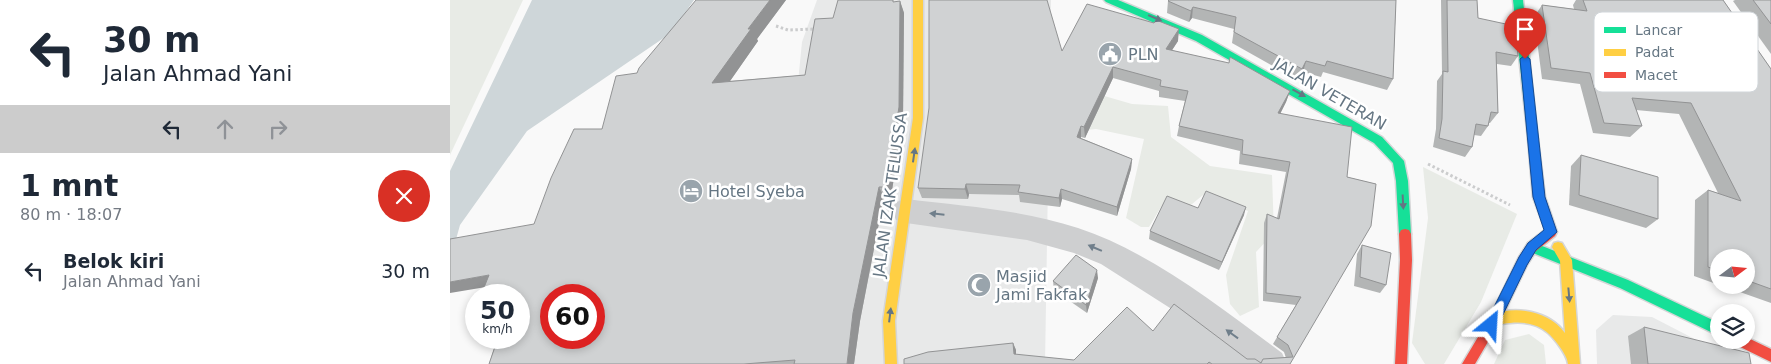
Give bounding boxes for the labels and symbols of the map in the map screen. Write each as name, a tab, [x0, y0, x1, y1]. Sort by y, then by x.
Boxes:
pin	[1504, 8, 1546, 59]
legend	[1594, 12, 1758, 92]
one-way arrow	[1148, 14, 1162, 22]
text: Lancar	[1635, 22, 1683, 38]
public building icon: PLN	[1097, 41, 1123, 67]
text: Padat	[1635, 44, 1675, 60]
place label: PLN	[1128, 45, 1159, 64]
street label: JALAN VETERAN	[1269, 54, 1390, 134]
text: Macet	[1635, 67, 1678, 83]
one-way arrow	[1292, 89, 1305, 98]
street label: JALAN IZAK TELUSSA	[869, 111, 911, 280]
one-way arrow	[910, 146, 918, 162]
hotel icon: Hotel Syeba	[678, 178, 704, 204]
place label: Hotel Syeba	[708, 182, 805, 201]
one-way arrow	[1400, 194, 1408, 210]
one-way arrow	[929, 210, 945, 218]
one-way arrow	[1088, 243, 1102, 251]
north arrow	[1710, 249, 1755, 294]
place label: Masjid Jami Fakfak	[995, 267, 1088, 304]
mosque icon: Masjid Jami Fakfak	[966, 272, 992, 298]
speed limit sign: 60	[540, 284, 605, 349]
one-way arrow	[1565, 287, 1573, 303]
position arrow	[1464, 298, 1516, 350]
one-way arrow	[886, 307, 894, 323]
one-way arrow	[1225, 329, 1239, 339]

